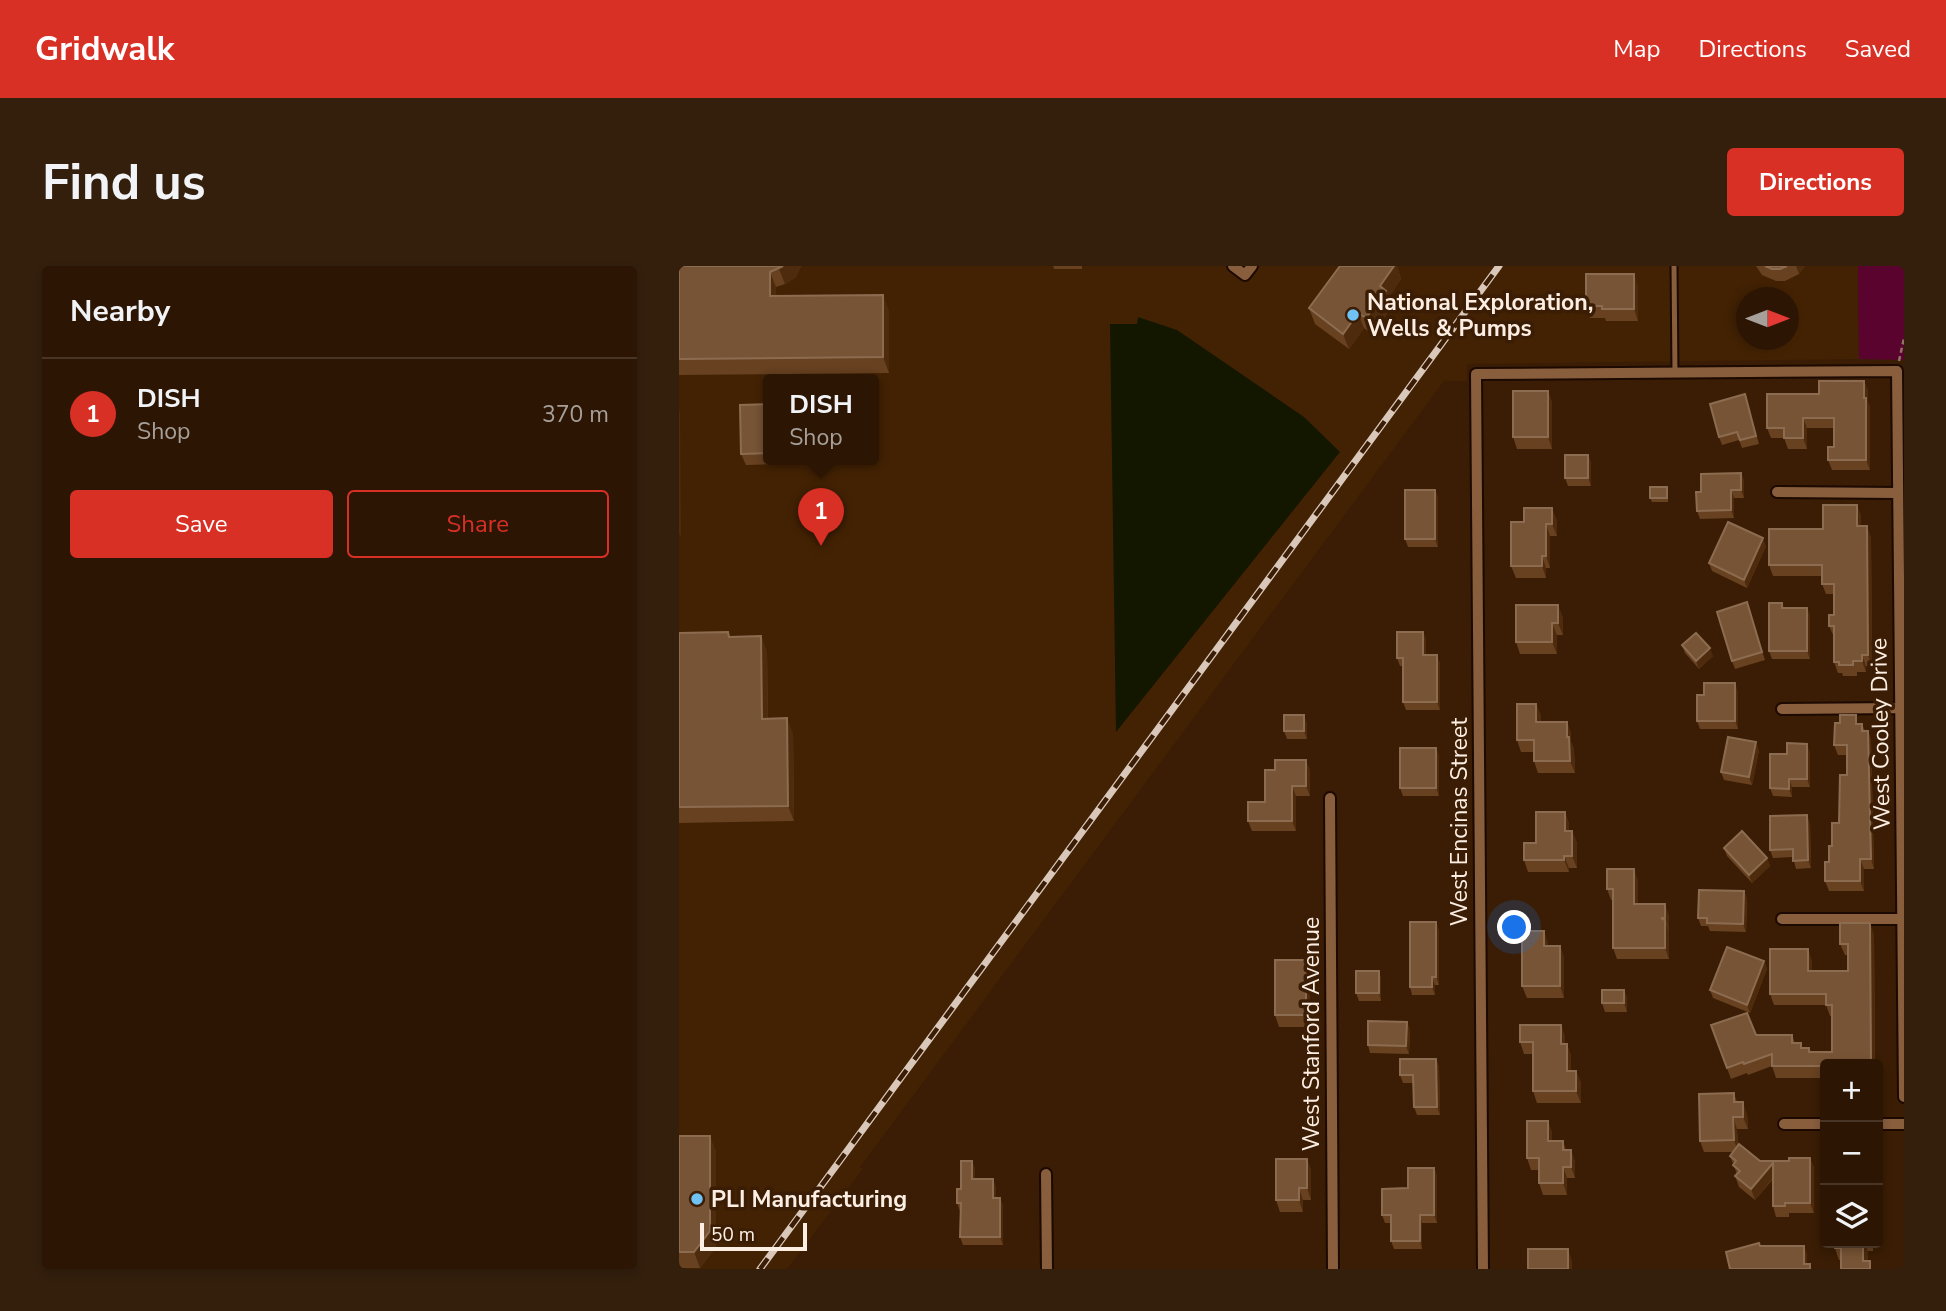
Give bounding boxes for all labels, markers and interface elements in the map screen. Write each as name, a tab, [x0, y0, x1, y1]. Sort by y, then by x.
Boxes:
text: Gridwalk	[35, 27, 175, 72]
text: Map	[1613, 33, 1660, 65]
text: Directions	[1698, 33, 1807, 65]
text: Saved	[1845, 33, 1911, 65]
button: Directions	[1727, 148, 1904, 216]
text: Find us	[42, 149, 206, 216]
place label: National Exploration, Wells & Pumps	[1367, 287, 1593, 344]
north arrow	[1736, 287, 1799, 350]
text: Nearby	[70, 291, 170, 332]
marker: National Exploration, Wells & Pumps	[1345, 307, 1361, 323]
popup	[763, 374, 879, 465]
text: DISH	[137, 381, 201, 416]
text: DISH	[789, 387, 853, 422]
text: 1	[86, 399, 100, 430]
text: 370 m	[542, 399, 609, 430]
text: Shop	[137, 416, 190, 447]
text: Shop	[789, 422, 843, 453]
pin: 1	[798, 488, 844, 546]
button: Save	[70, 490, 333, 558]
button: Share	[347, 490, 609, 558]
street label: West Cooley Drive	[1863, 638, 1898, 830]
street label: West Encinas Street	[1444, 717, 1475, 926]
your location	[1497, 910, 1531, 944]
street label: West Stanford Avenue	[1296, 917, 1327, 1151]
map controls	[1820, 1059, 1883, 1248]
button: +	[1820, 1059, 1883, 1122]
button: −	[1820, 1122, 1883, 1185]
place label: PLI Manufacturing	[711, 1184, 907, 1215]
button: layers	[1820, 1185, 1883, 1248]
marker: PLI Manufacturing	[689, 1191, 705, 1207]
scale bar	[700, 1220, 807, 1252]
text: 50 m	[711, 1222, 755, 1248]

